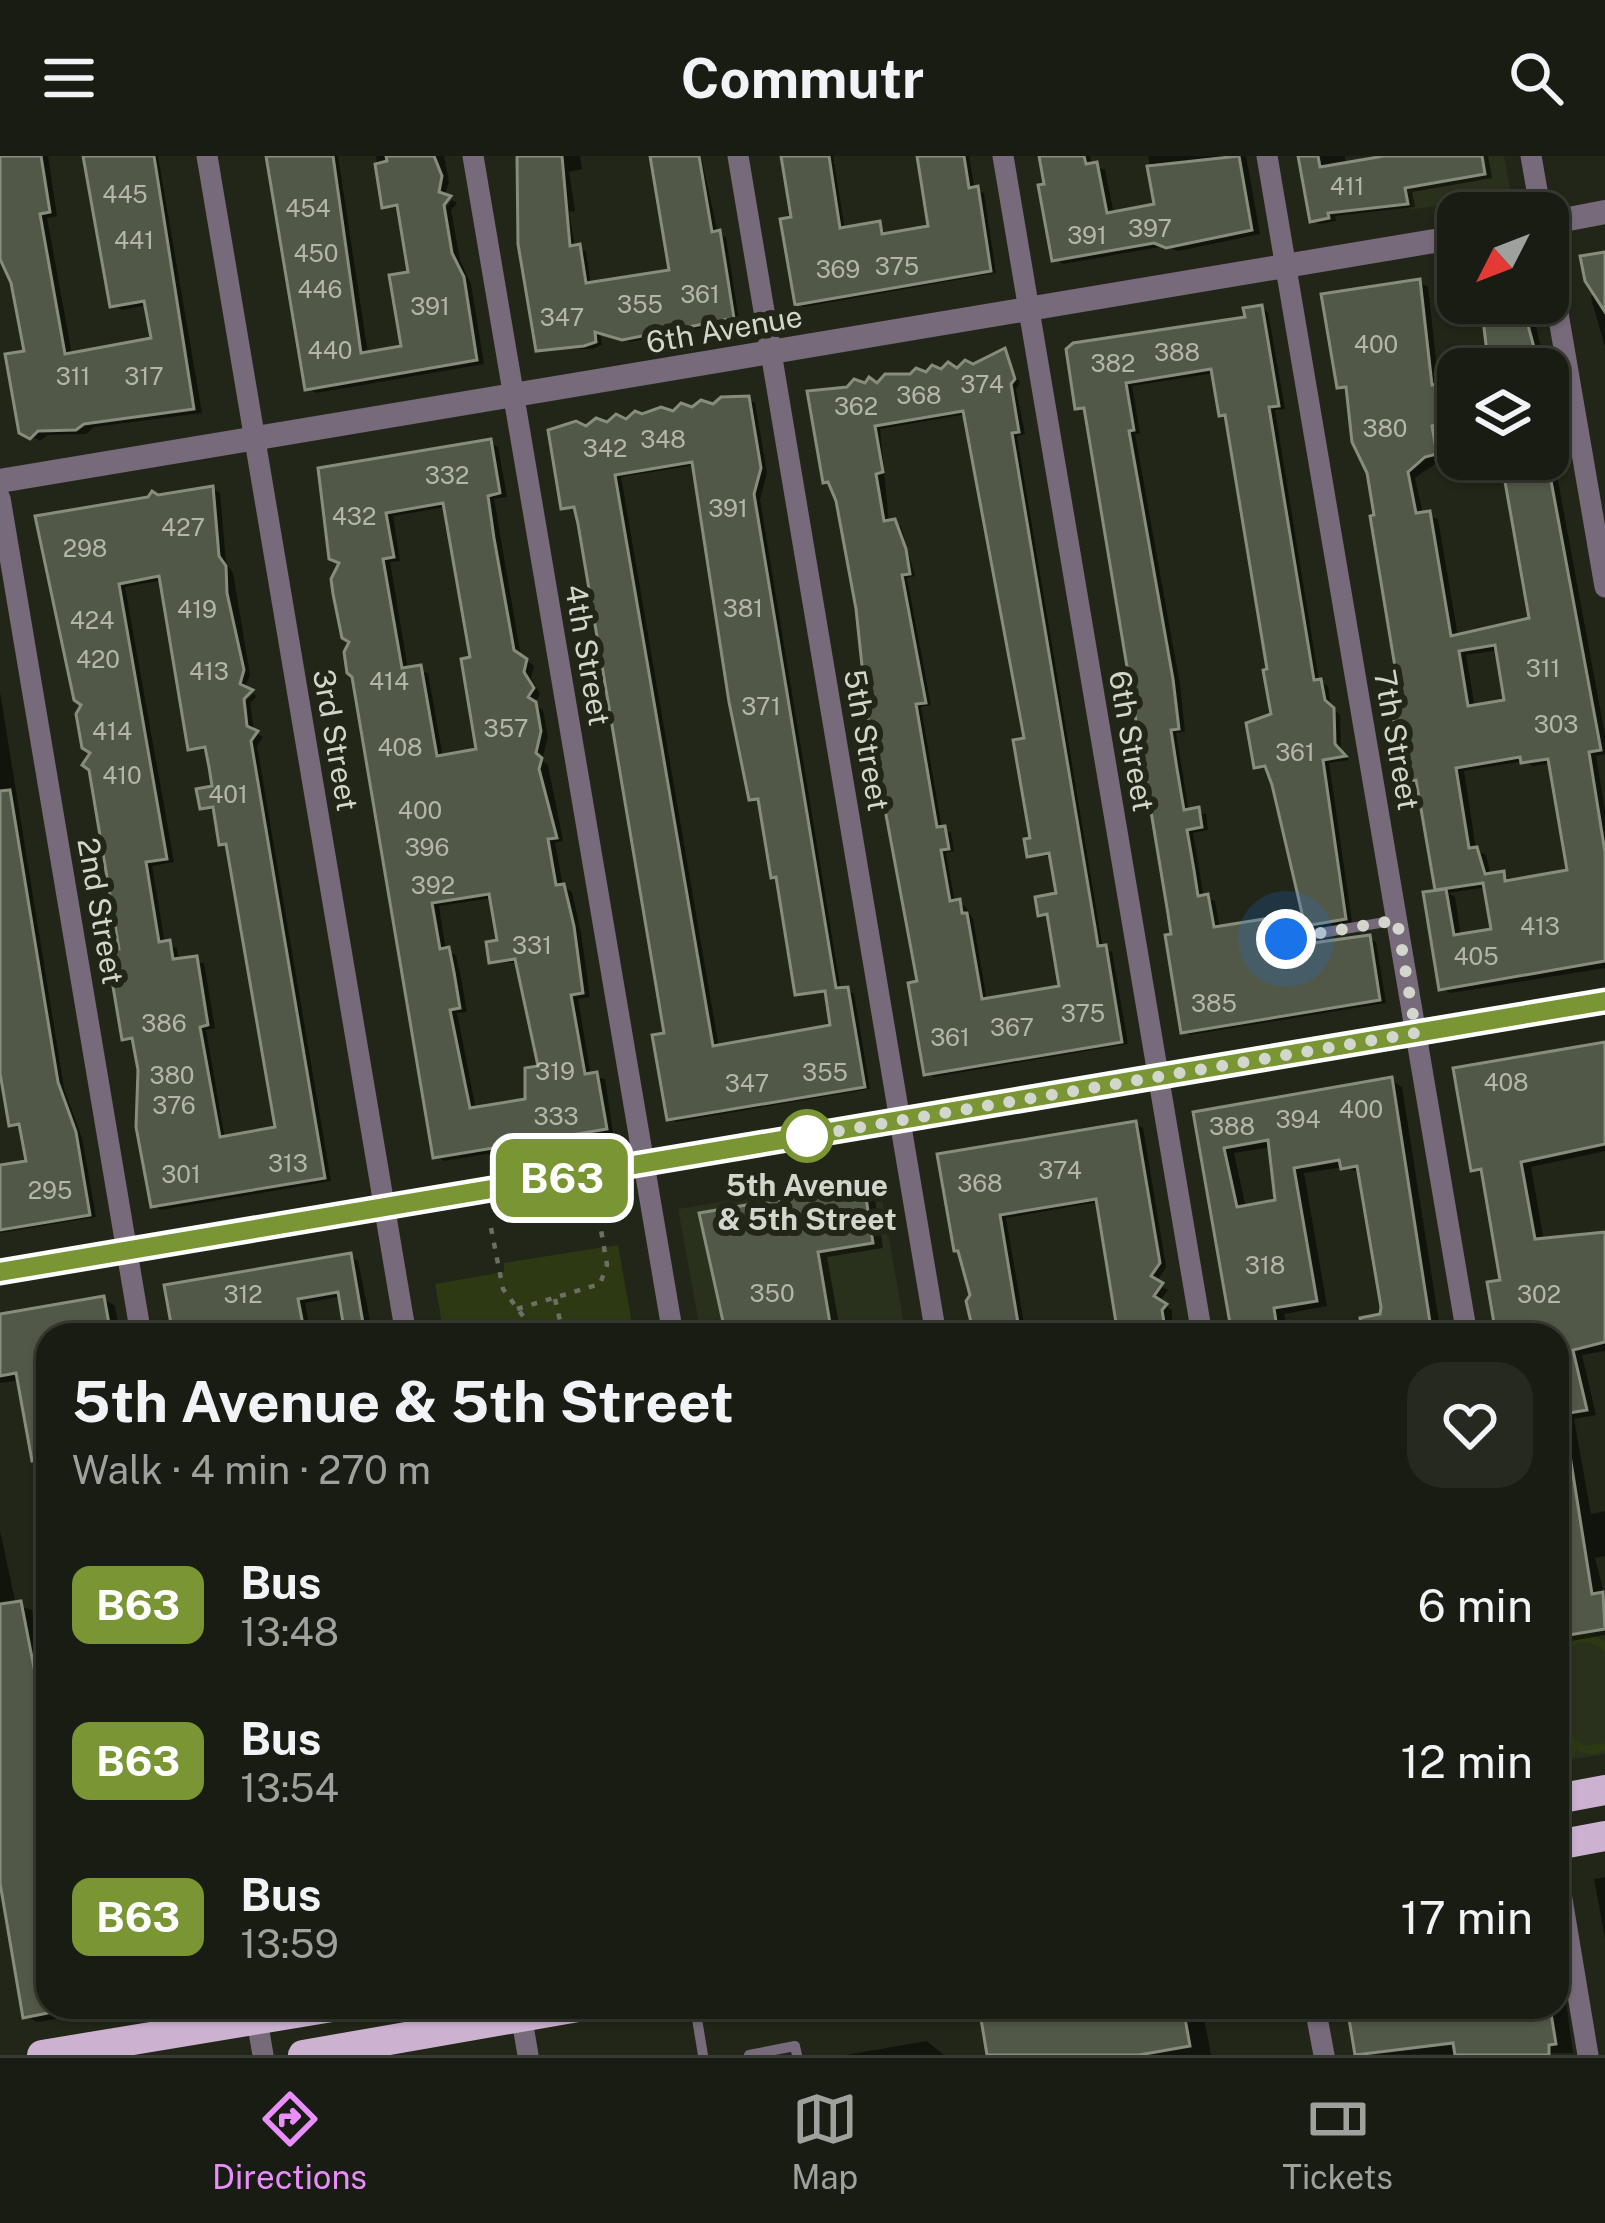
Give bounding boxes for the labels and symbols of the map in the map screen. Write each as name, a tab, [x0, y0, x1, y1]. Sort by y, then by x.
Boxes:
house number: 411	[1330, 172, 1364, 200]
house number: 445	[102, 180, 148, 208]
north arrow	[1437, 192, 1569, 324]
house number: 454	[285, 194, 331, 222]
house number: 397	[1128, 214, 1172, 242]
house number: 391	[1067, 221, 1107, 249]
house number: 441	[114, 226, 154, 254]
house number: 450	[294, 239, 338, 267]
house number: 375	[875, 252, 919, 280]
house number: 369	[816, 255, 860, 283]
house number: 446	[297, 275, 343, 303]
house number: 361	[680, 280, 720, 308]
house number: 355	[617, 290, 663, 318]
house number: 391	[410, 292, 450, 320]
street label: 6th Avenue	[643, 298, 805, 360]
house number: 347	[540, 303, 584, 331]
house number: 400	[1354, 330, 1398, 358]
house number: 440	[308, 336, 352, 364]
house number: 388	[1154, 338, 1200, 366]
house number: 382	[1091, 349, 1135, 377]
house number: 311	[56, 362, 90, 390]
house number: 317	[124, 362, 164, 390]
house number: 374	[960, 370, 1004, 398]
house number: 368	[896, 381, 942, 409]
house number: 362	[834, 392, 878, 420]
house number: 380	[1362, 414, 1408, 442]
house number: 348	[640, 425, 686, 453]
house number: 342	[583, 434, 627, 462]
house number: 332	[425, 461, 469, 489]
house number: 391	[708, 494, 748, 522]
house number: 432	[332, 502, 376, 530]
house number: 427	[161, 513, 205, 541]
house number: 298	[63, 534, 107, 562]
street label: 4th Street	[558, 582, 618, 728]
house number: 381	[723, 594, 763, 622]
house number: 419	[177, 595, 217, 623]
house number: 424	[70, 606, 114, 634]
house number: 420	[76, 645, 120, 673]
house number: 311	[1526, 654, 1560, 682]
house number: 413	[189, 657, 229, 685]
street label: 3rd Street	[306, 666, 366, 814]
street label: 5th Street	[837, 666, 897, 814]
house number: 414	[369, 667, 409, 695]
street label: 7th Street	[1367, 667, 1427, 813]
street label: 6th Street	[1102, 668, 1162, 814]
house number: 371	[741, 692, 781, 720]
house number: 303	[1534, 710, 1578, 738]
house number: 357	[484, 714, 528, 742]
house number: 414	[92, 717, 132, 745]
house number: 408	[377, 733, 423, 761]
house number: 361	[1275, 738, 1315, 766]
house number: 410	[102, 761, 142, 789]
house number: 401	[208, 780, 248, 808]
house number: 400	[398, 796, 442, 824]
house number: 396	[405, 833, 449, 861]
street label: 2nd Street	[70, 835, 132, 987]
house number: 392	[411, 871, 455, 899]
your location	[1256, 909, 1316, 969]
house number: 413	[1520, 912, 1560, 940]
house number: 331	[512, 931, 552, 959]
house number: 405	[1453, 942, 1499, 970]
house number: 385	[1191, 989, 1237, 1017]
house number: 375	[1061, 999, 1105, 1027]
house number: 386	[141, 1009, 187, 1037]
house number: 367	[990, 1013, 1034, 1041]
house number: 361	[930, 1023, 970, 1051]
house number: 319	[535, 1057, 575, 1085]
house number: 355	[802, 1058, 848, 1086]
house number: 380	[149, 1061, 195, 1089]
house number: 408	[1483, 1068, 1529, 1096]
house number: 347	[725, 1069, 769, 1097]
house number: 376	[152, 1091, 196, 1119]
house number: 400	[1339, 1095, 1383, 1123]
house number: 333	[533, 1102, 579, 1130]
house number: 394	[1276, 1105, 1321, 1133]
marker: 5th Avenue & 5th Street	[782, 1111, 832, 1161]
house number: 388	[1209, 1112, 1255, 1140]
line badge: B63	[493, 1139, 631, 1217]
house number: 313	[268, 1149, 308, 1177]
house number: 374	[1038, 1156, 1082, 1184]
house number: 301	[161, 1160, 201, 1188]
place label: 5th Avenue & 5th Street	[717, 1167, 897, 1237]
house number: 368	[957, 1169, 1003, 1197]
house number: 295	[28, 1176, 72, 1204]
house number: 318	[1245, 1251, 1285, 1279]
house number: 350	[749, 1279, 795, 1307]
house number: 312	[223, 1280, 263, 1308]
house number: 302	[1517, 1280, 1561, 1308]

